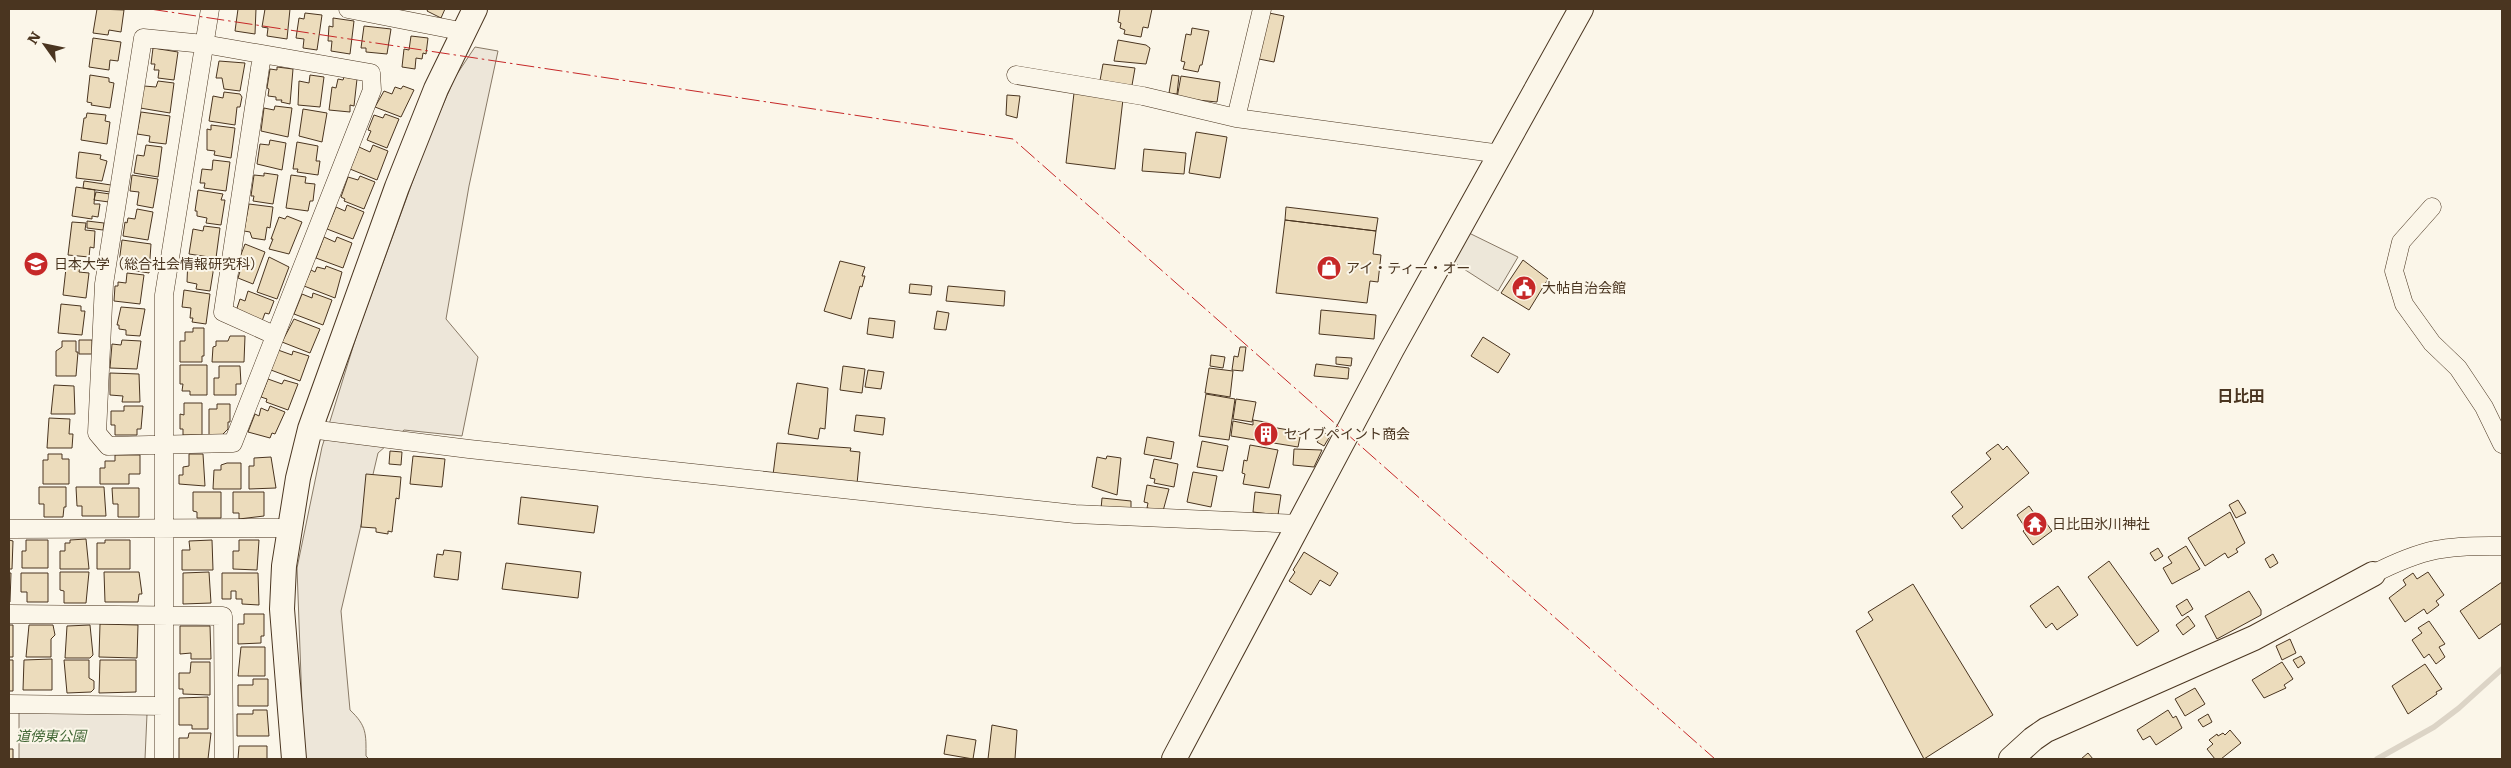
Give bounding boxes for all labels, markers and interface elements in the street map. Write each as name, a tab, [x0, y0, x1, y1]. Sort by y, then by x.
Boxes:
north arrow	[20, 20, 70, 70]
text: N	[22, 27, 45, 48]
school or university icon: 日本大学（総合社会情報研究科）	[23, 251, 49, 277]
place label: 日本大学（総合社会情報研究科）	[54, 253, 264, 273]
shop icon: アイ・ティー・オー	[1316, 255, 1342, 281]
place label: アイ・ティー・オー	[1346, 257, 1470, 277]
public building icon: 大帖自治会館	[1511, 275, 1537, 301]
place label: 大帖自治会館	[1542, 277, 1626, 297]
district label: 日比田	[2217, 383, 2265, 407]
building icon: セイブペイント商会	[1253, 421, 1279, 447]
place label: セイブペイント商会	[1284, 423, 1410, 443]
temple icon: 日比田氷川神社	[2022, 511, 2048, 537]
place label: 日比田氷川神社	[2052, 513, 2150, 533]
park label: 道傍東公園	[16, 725, 88, 745]

